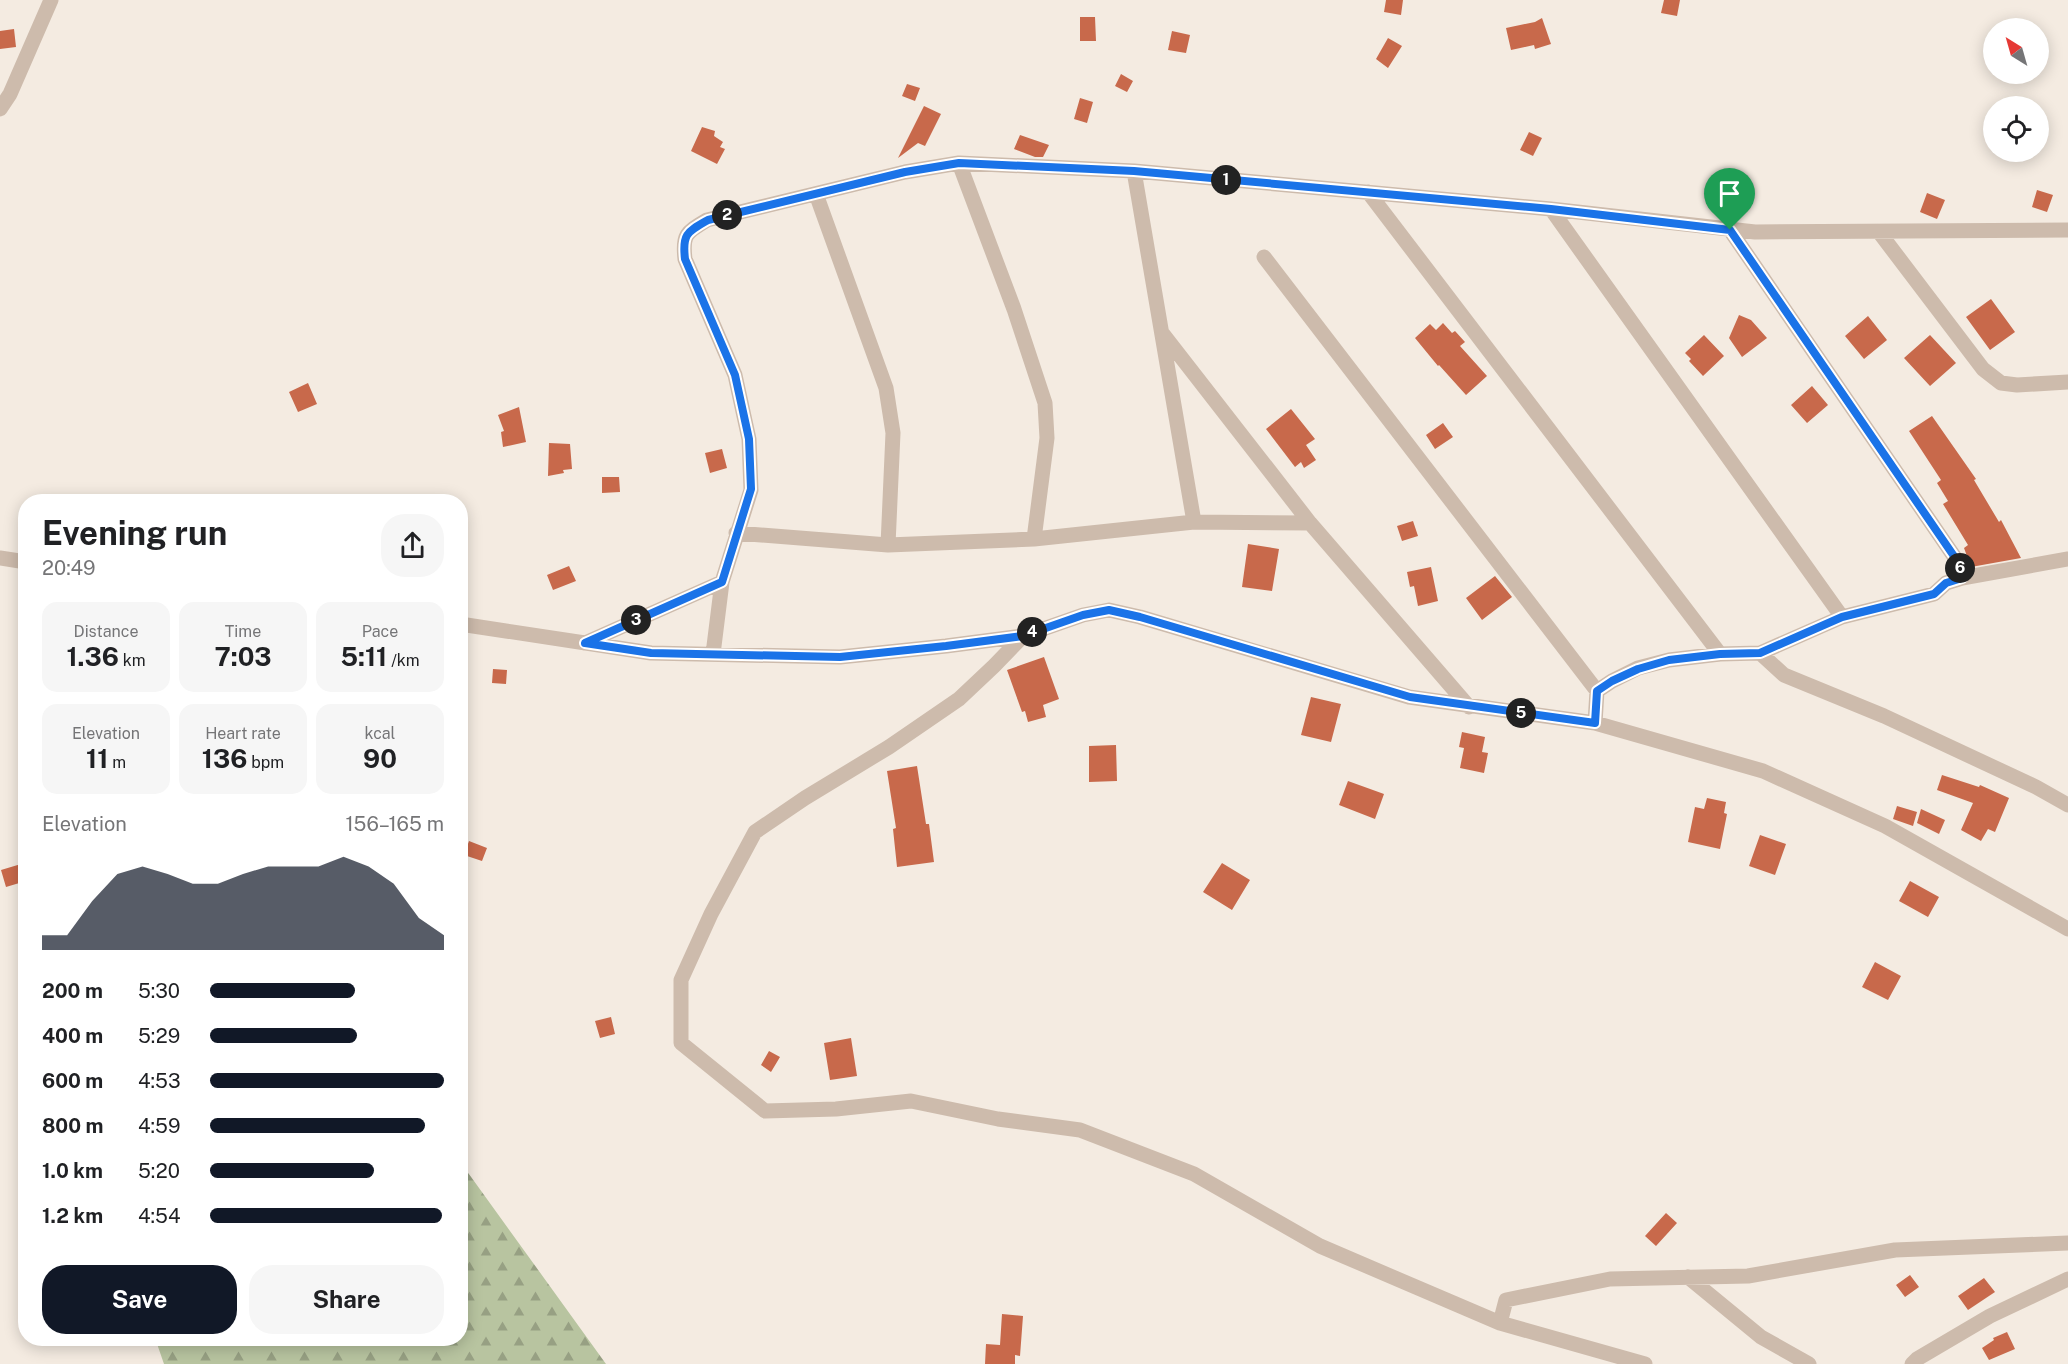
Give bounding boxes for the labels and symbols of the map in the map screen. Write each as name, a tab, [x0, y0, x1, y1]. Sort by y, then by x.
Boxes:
north arrow	[1983, 18, 2049, 84]
pin: 1	[1211, 165, 1241, 195]
pin	[1704, 168, 1755, 230]
pin: 2	[712, 200, 742, 230]
pin: 6	[1945, 553, 1975, 583]
pin: 3	[621, 605, 651, 635]
pin: 4	[1017, 617, 1047, 647]
pin: 5	[1506, 698, 1536, 728]

